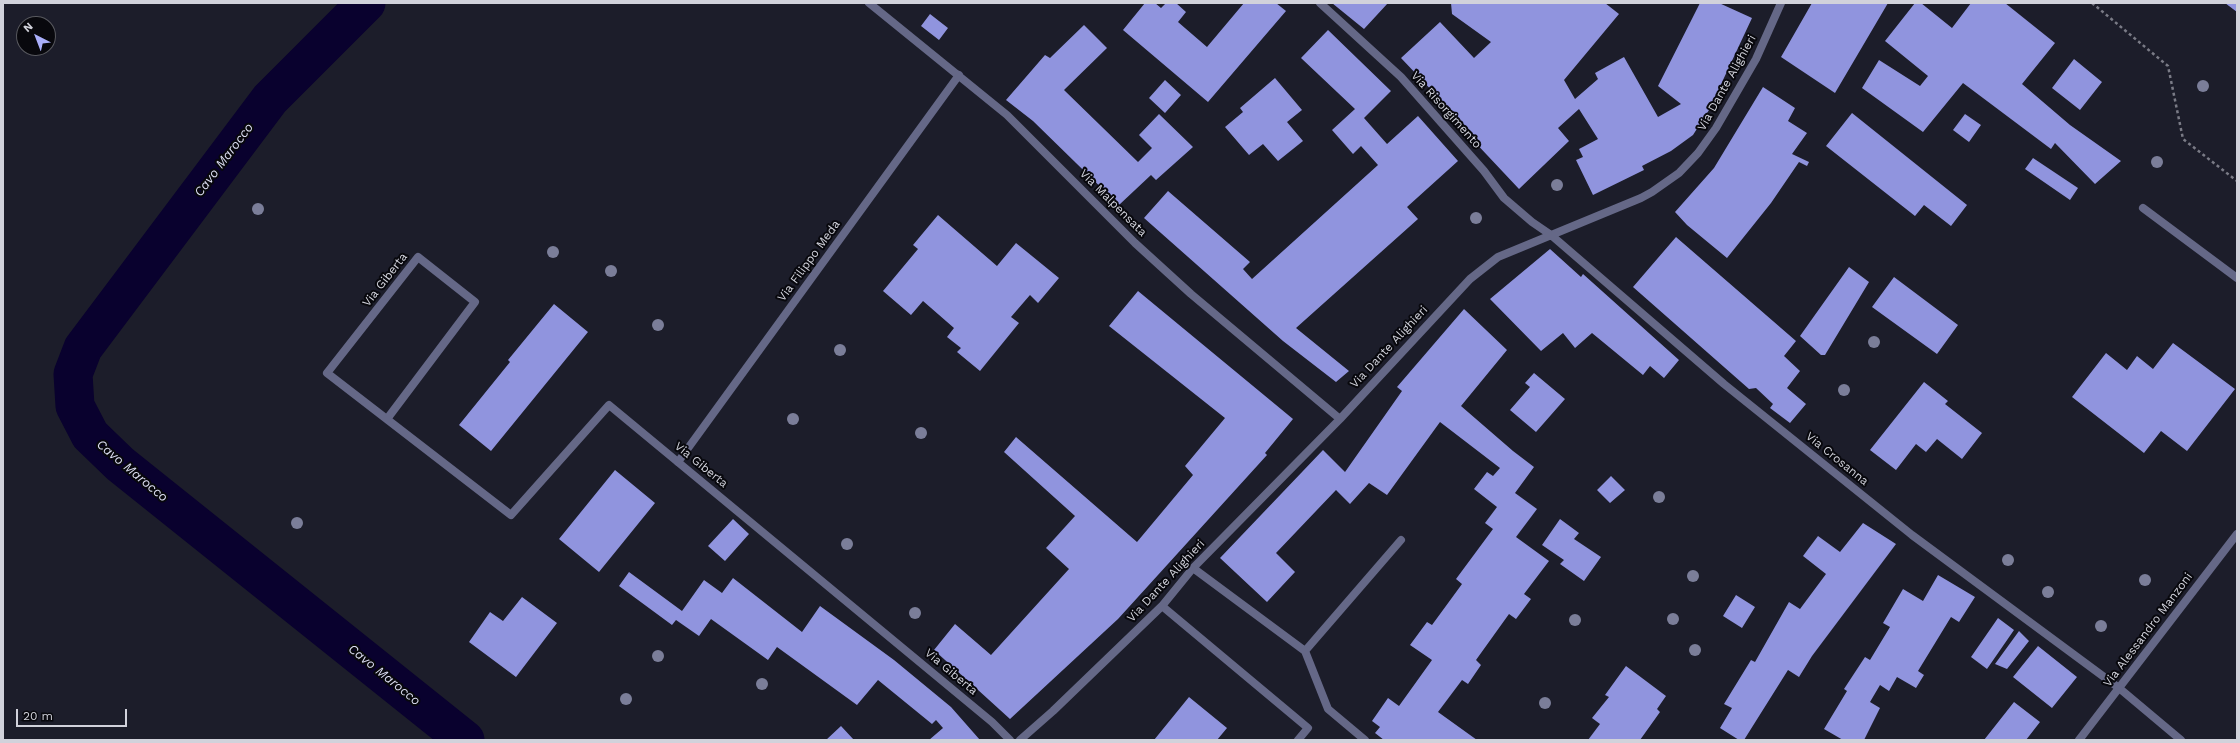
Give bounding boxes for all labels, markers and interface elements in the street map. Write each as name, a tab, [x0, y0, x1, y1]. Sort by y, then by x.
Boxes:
north arrow	[16, 16, 56, 56]
text: N	[21, 20, 36, 35]
street label: Via Dante Alighieri	[1695, 33, 1759, 133]
street label: Via Risorgimento	[1408, 69, 1484, 151]
water label: Cavo Marocco	[191, 120, 257, 200]
street label: Via Malpensata	[1076, 166, 1150, 240]
street label: Via Filippo Meda	[775, 218, 843, 304]
street label: Via Giberta	[359, 250, 411, 310]
street label: Via Dante Alighieri	[1347, 303, 1431, 391]
street label: Via Crosanna	[1803, 429, 1871, 489]
water label: Cavo Marocco	[93, 437, 171, 505]
street label: Via Giberta	[671, 439, 731, 491]
street label: Via Dante Alighieri	[1124, 537, 1208, 625]
street label: Via Alessandro Manzoni	[2100, 570, 2196, 690]
water label: Cavo Marocco	[345, 641, 423, 709]
street label: Via Giberta	[922, 646, 980, 698]
scale bar	[18, 701, 129, 727]
text: 20 m	[23, 709, 53, 723]

